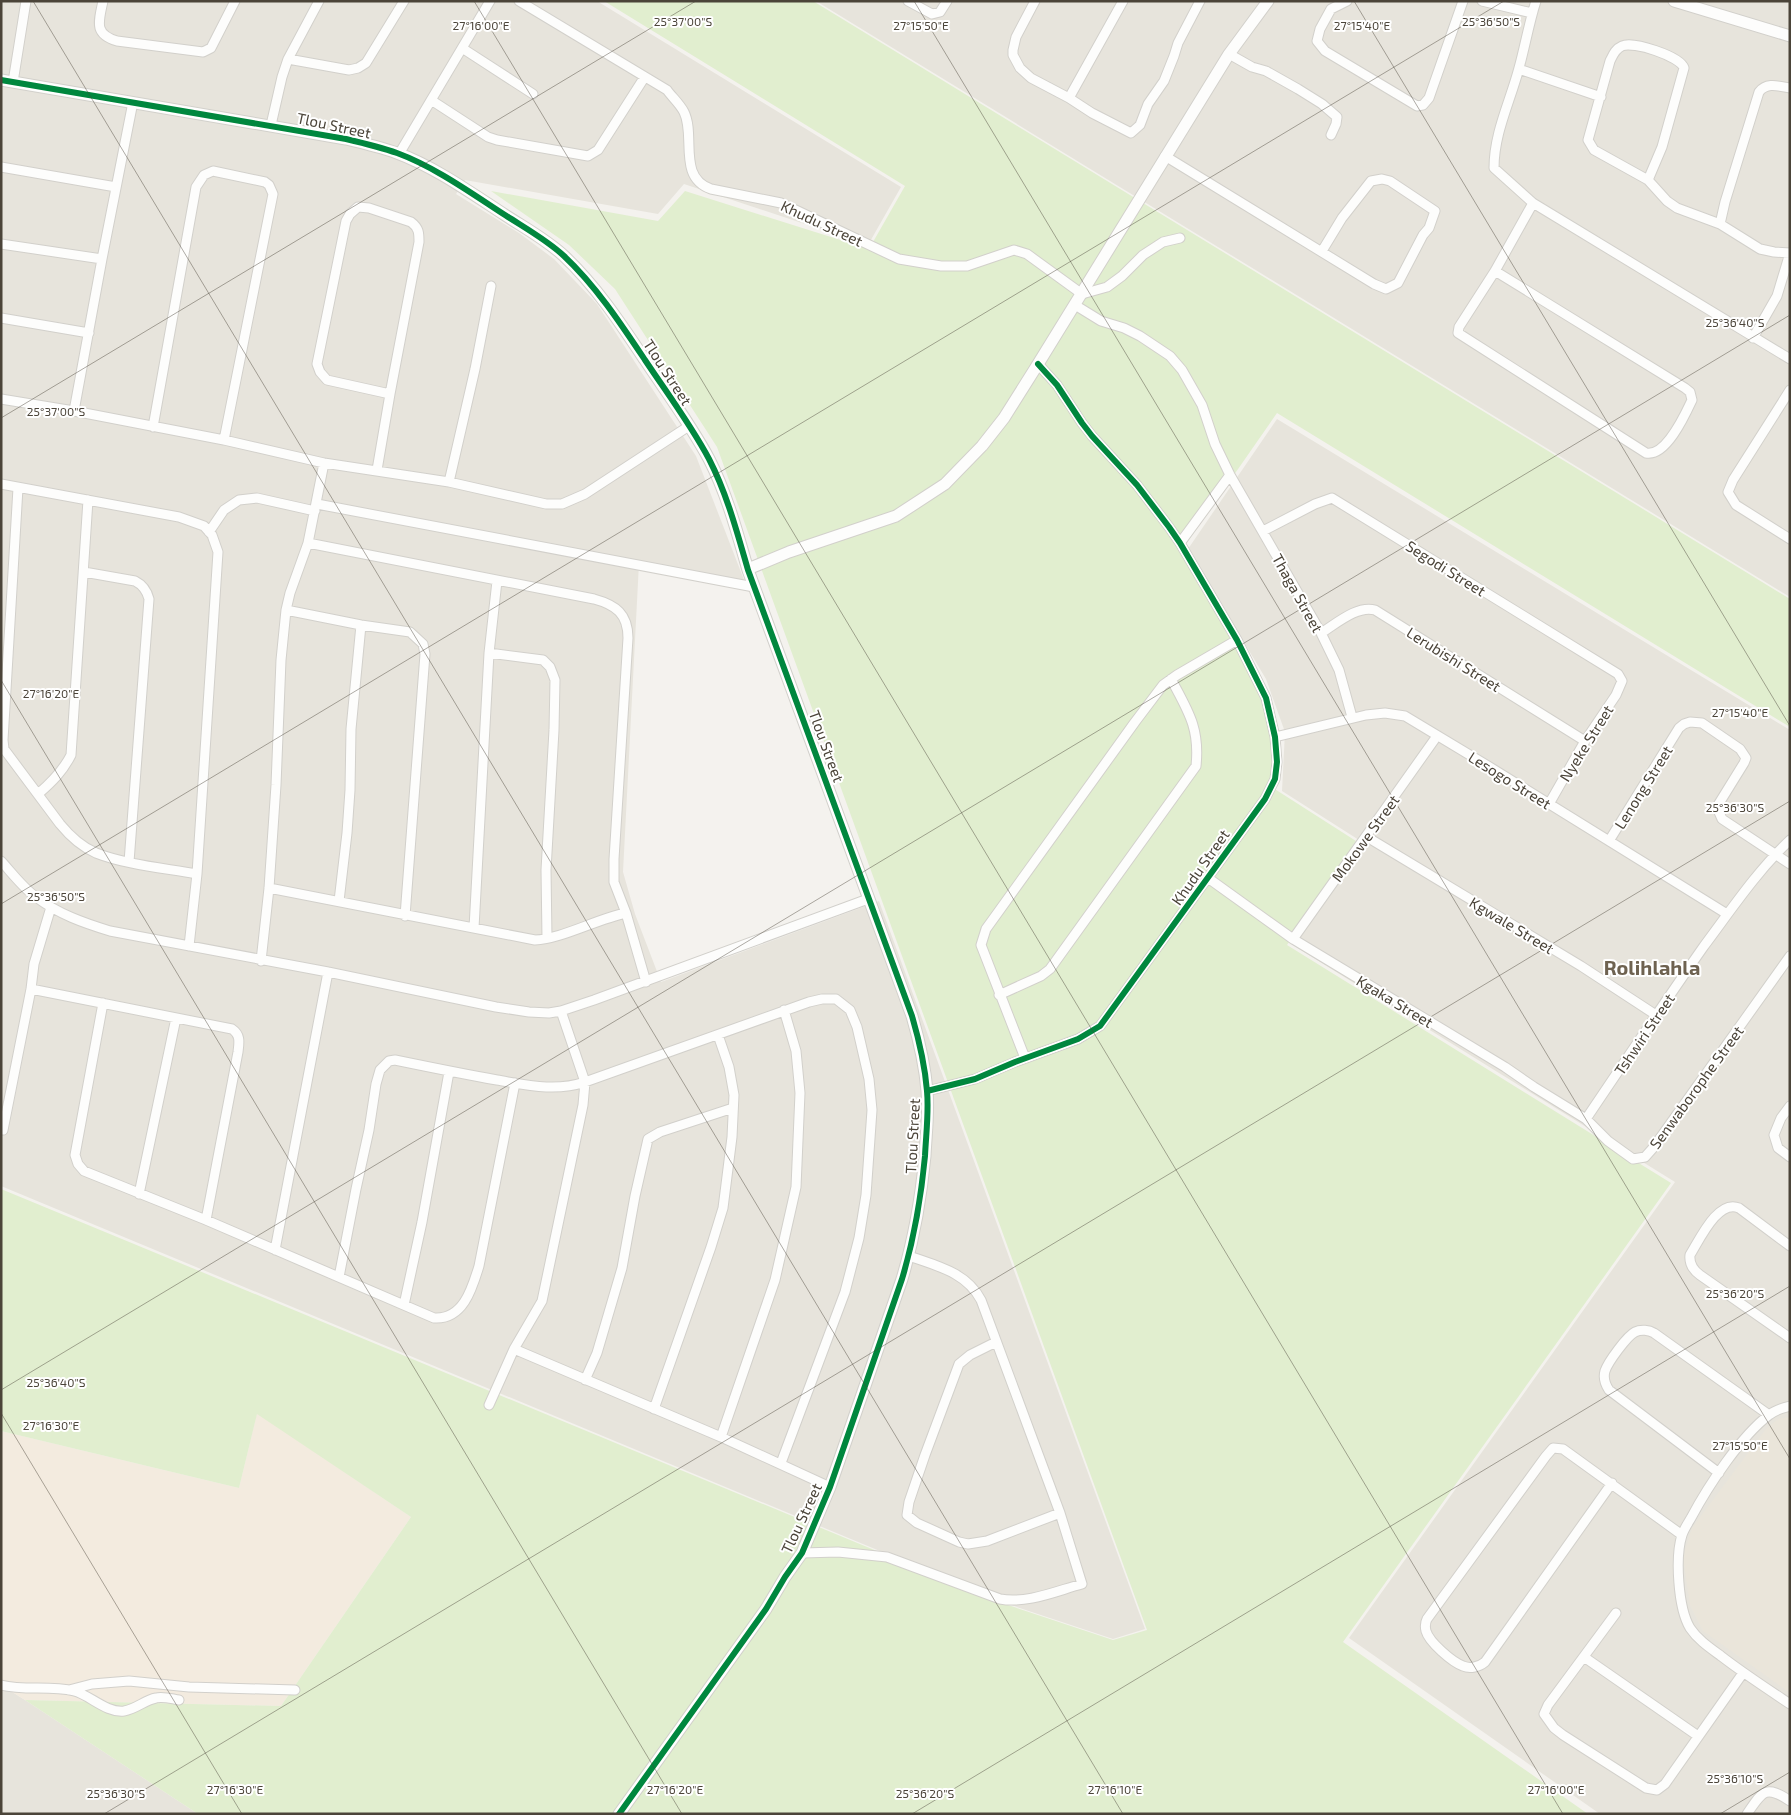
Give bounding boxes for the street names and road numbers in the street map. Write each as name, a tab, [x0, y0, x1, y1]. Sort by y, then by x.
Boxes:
street label: Tlou Street	[295, 108, 373, 142]
street label: Khudu Street	[778, 196, 866, 250]
street label: Tlou Street	[640, 336, 696, 409]
street label: Segodi Street	[1403, 536, 1489, 600]
street label: Thaga Street	[1269, 550, 1327, 636]
street label: Lerubishi Street	[1404, 623, 1505, 695]
street label: Nyeke Street	[1555, 701, 1617, 785]
street label: Tlou Street	[806, 708, 848, 785]
street label: Lenong Street	[1610, 742, 1676, 832]
street label: Lesogo Street	[1465, 748, 1555, 813]
street label: Mokowe Street	[1327, 791, 1403, 885]
street label: Khudu Street	[1167, 825, 1233, 908]
street label: Kgwale Street	[1467, 893, 1558, 957]
street label: Kgaka Street	[1353, 971, 1437, 1031]
street label: Tshwiri Street	[1610, 990, 1678, 1078]
street label: Senwaborophe Street	[1645, 1022, 1747, 1152]
street label: Tlou Street	[901, 1098, 923, 1174]
street label: Tlou Street	[777, 1480, 825, 1556]

